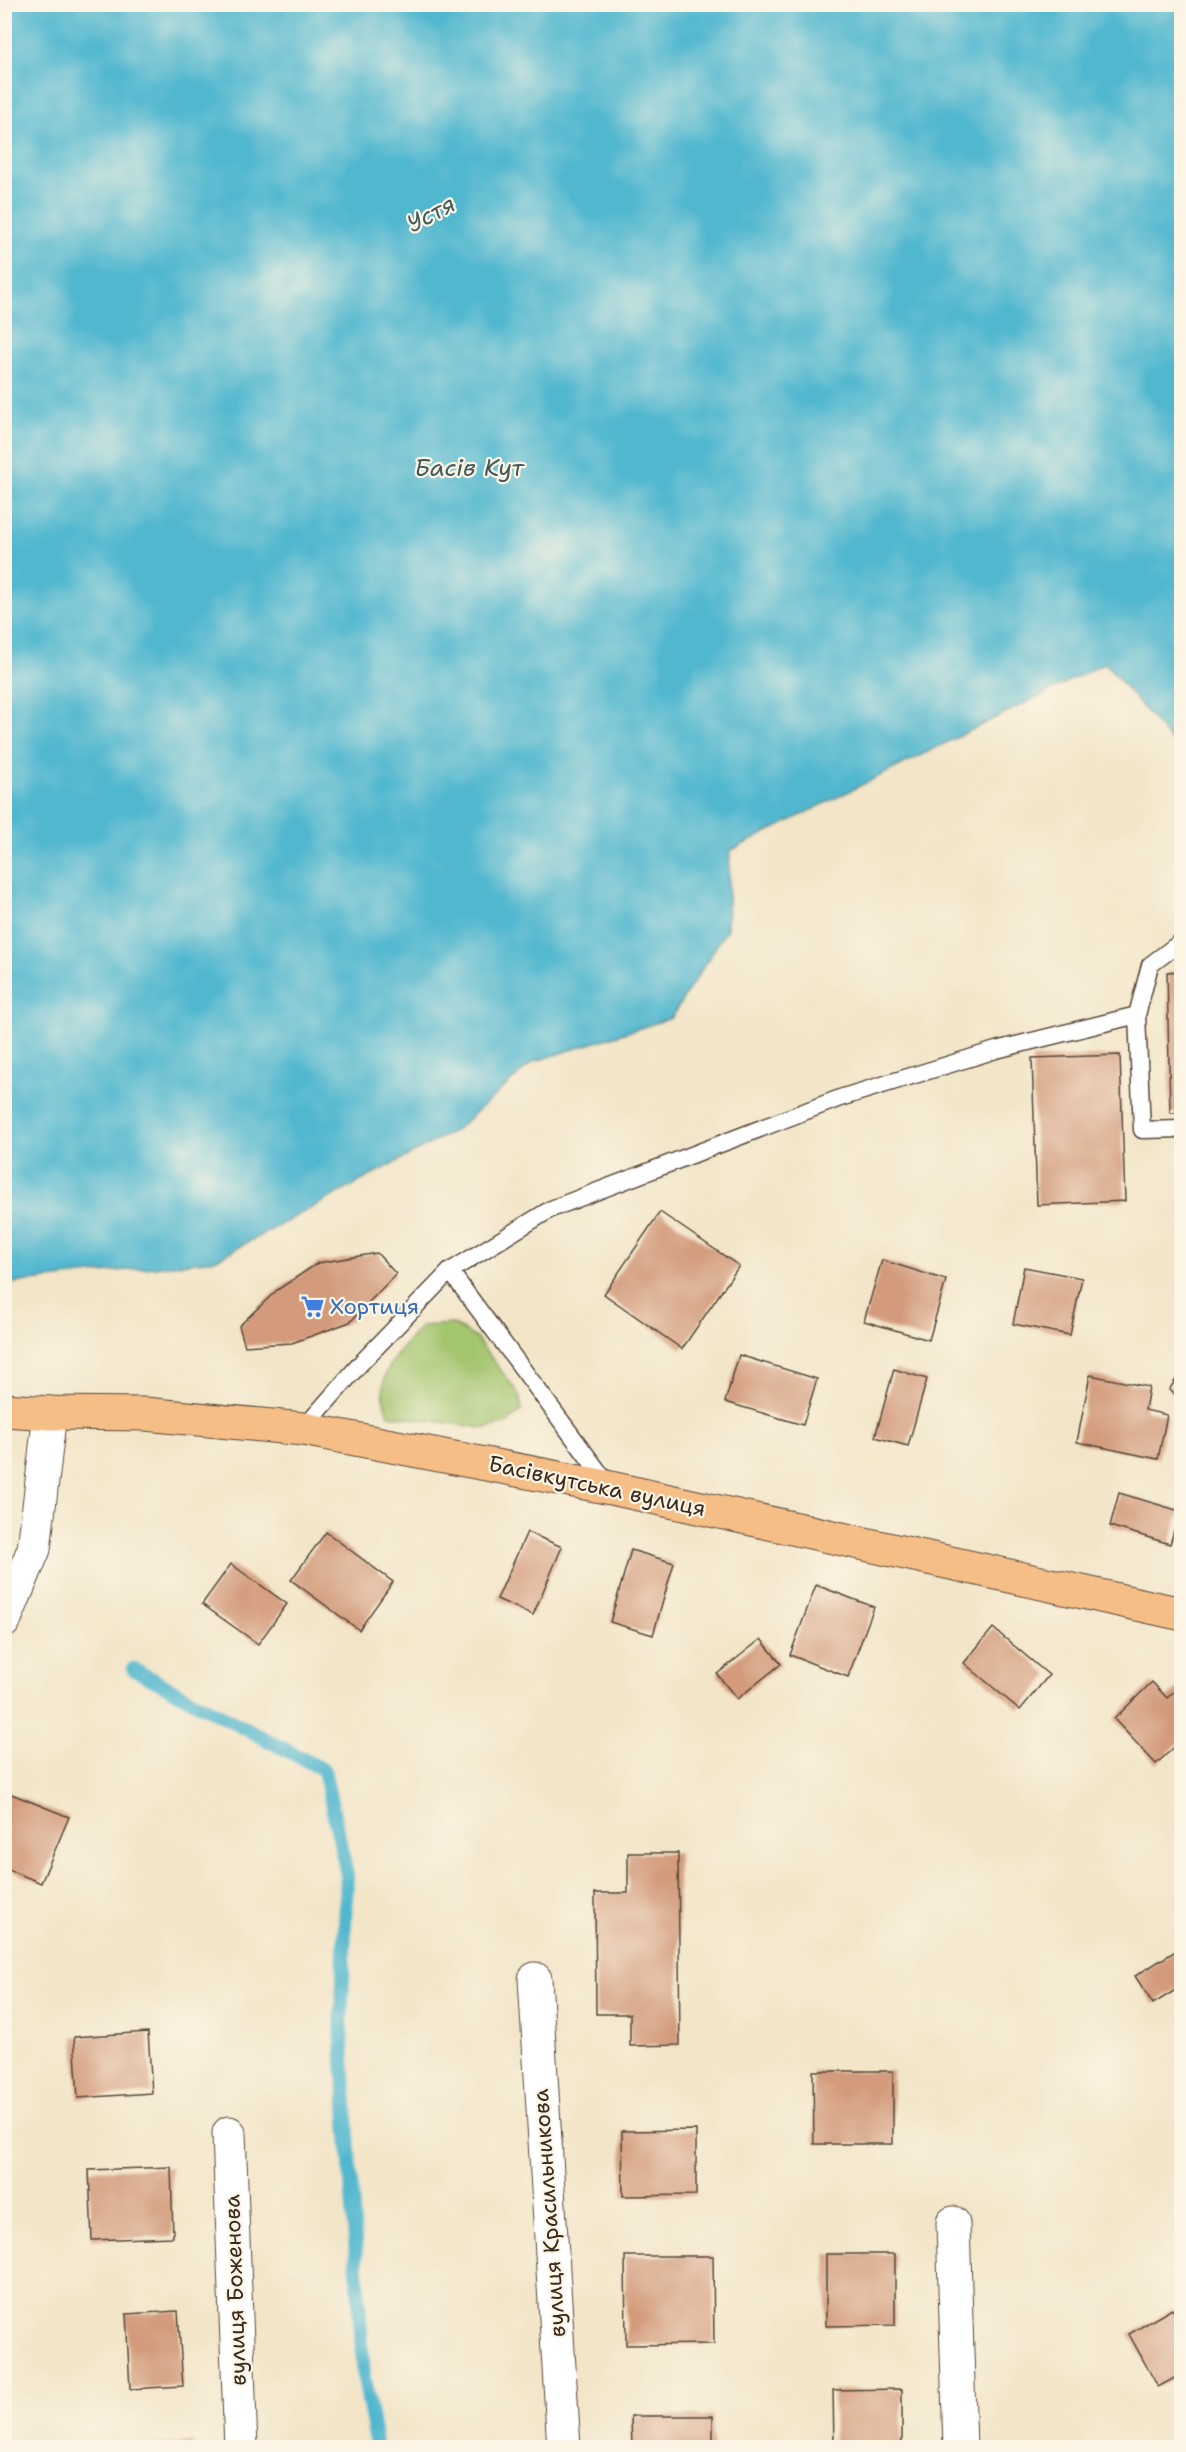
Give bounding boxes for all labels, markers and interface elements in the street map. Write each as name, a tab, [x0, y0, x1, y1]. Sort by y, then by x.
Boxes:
water label: Устя	[401, 188, 461, 240]
water label: Басів Кут	[414, 452, 526, 484]
place label: Хортиця	[330, 1292, 419, 1321]
supermarket icon: Хортиця	[299, 1293, 325, 1319]
street label: Басівкутська вулиця	[486, 1449, 708, 1523]
street label: вулиця Красильникова	[526, 2088, 572, 2338]
street label: вулиця Боженова	[217, 2193, 253, 2386]

